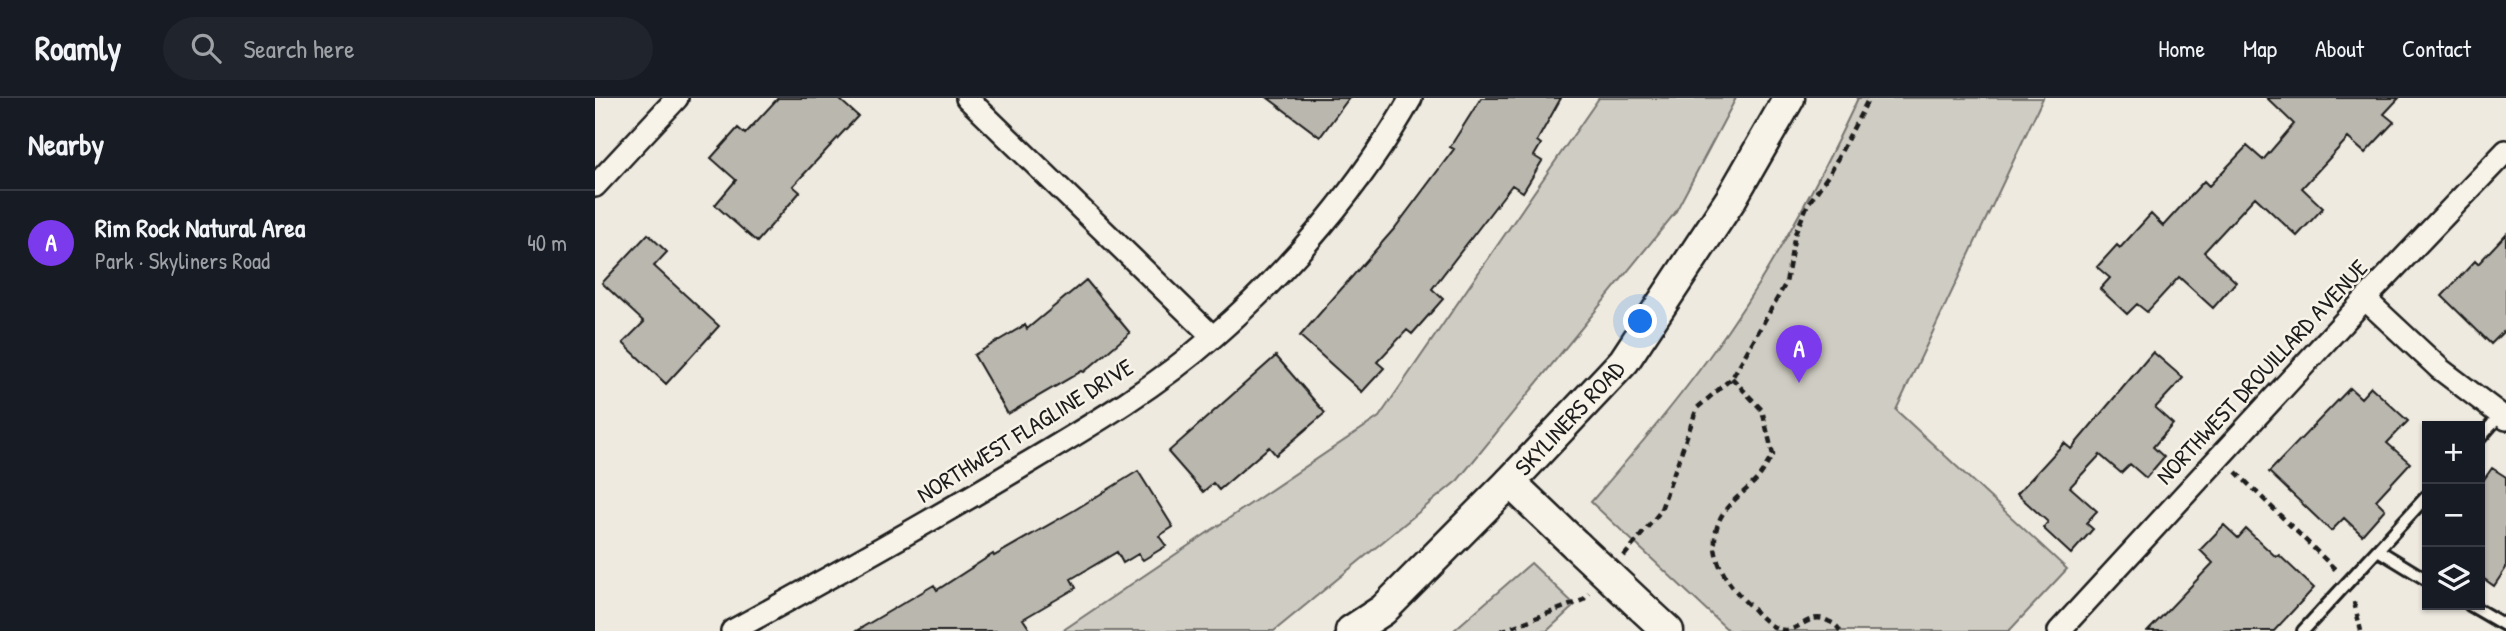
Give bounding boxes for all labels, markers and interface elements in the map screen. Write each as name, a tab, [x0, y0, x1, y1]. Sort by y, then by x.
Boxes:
search box	[163, 17, 653, 80]
text: Roamly	[35, 26, 121, 70]
icon: search	[187, 29, 225, 67]
text: Search here	[243, 31, 355, 66]
text: Home	[2158, 32, 2205, 64]
text: Map	[2243, 32, 2277, 64]
text: About	[2315, 32, 2364, 64]
text: Contact	[2402, 32, 2471, 64]
text: Nearby	[28, 124, 104, 164]
text: Rim Rock Natural Area	[95, 210, 305, 245]
text: A	[45, 227, 57, 258]
text: 40 m	[527, 227, 567, 258]
text: Park · Skyliners Road	[95, 245, 270, 276]
street label: NORTHWEST DROUILLARD AVENUE	[2148, 252, 2374, 491]
your location	[1623, 304, 1657, 338]
pin: A	[1776, 325, 1822, 383]
street label: NORTHWEST FLAGLINE DRIVE	[910, 350, 1139, 510]
street label: SKYLINERS ROAD	[1507, 353, 1632, 482]
map controls	[2422, 421, 2485, 610]
button: +	[2422, 421, 2485, 484]
button: −	[2422, 484, 2485, 547]
button: layers	[2422, 547, 2485, 610]

